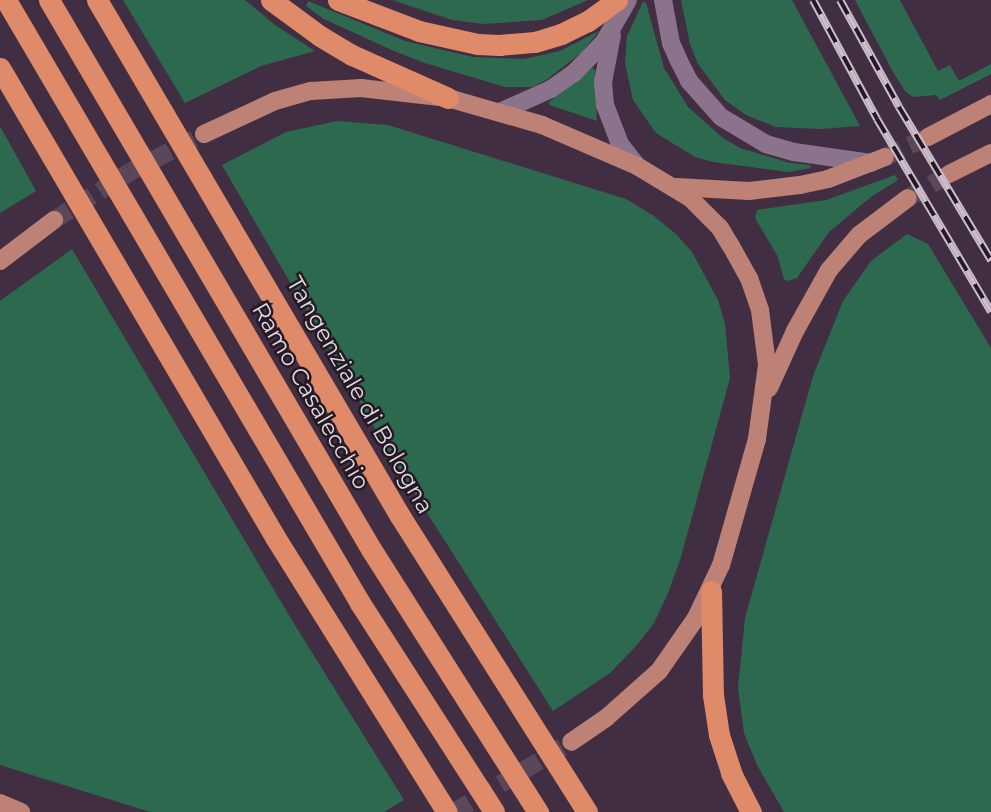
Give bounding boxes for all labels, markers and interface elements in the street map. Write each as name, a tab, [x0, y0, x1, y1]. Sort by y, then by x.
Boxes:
street label: Tangenziale di Bologna	[281, 271, 439, 519]
street label: Ramo Casalecchio	[246, 298, 376, 494]

